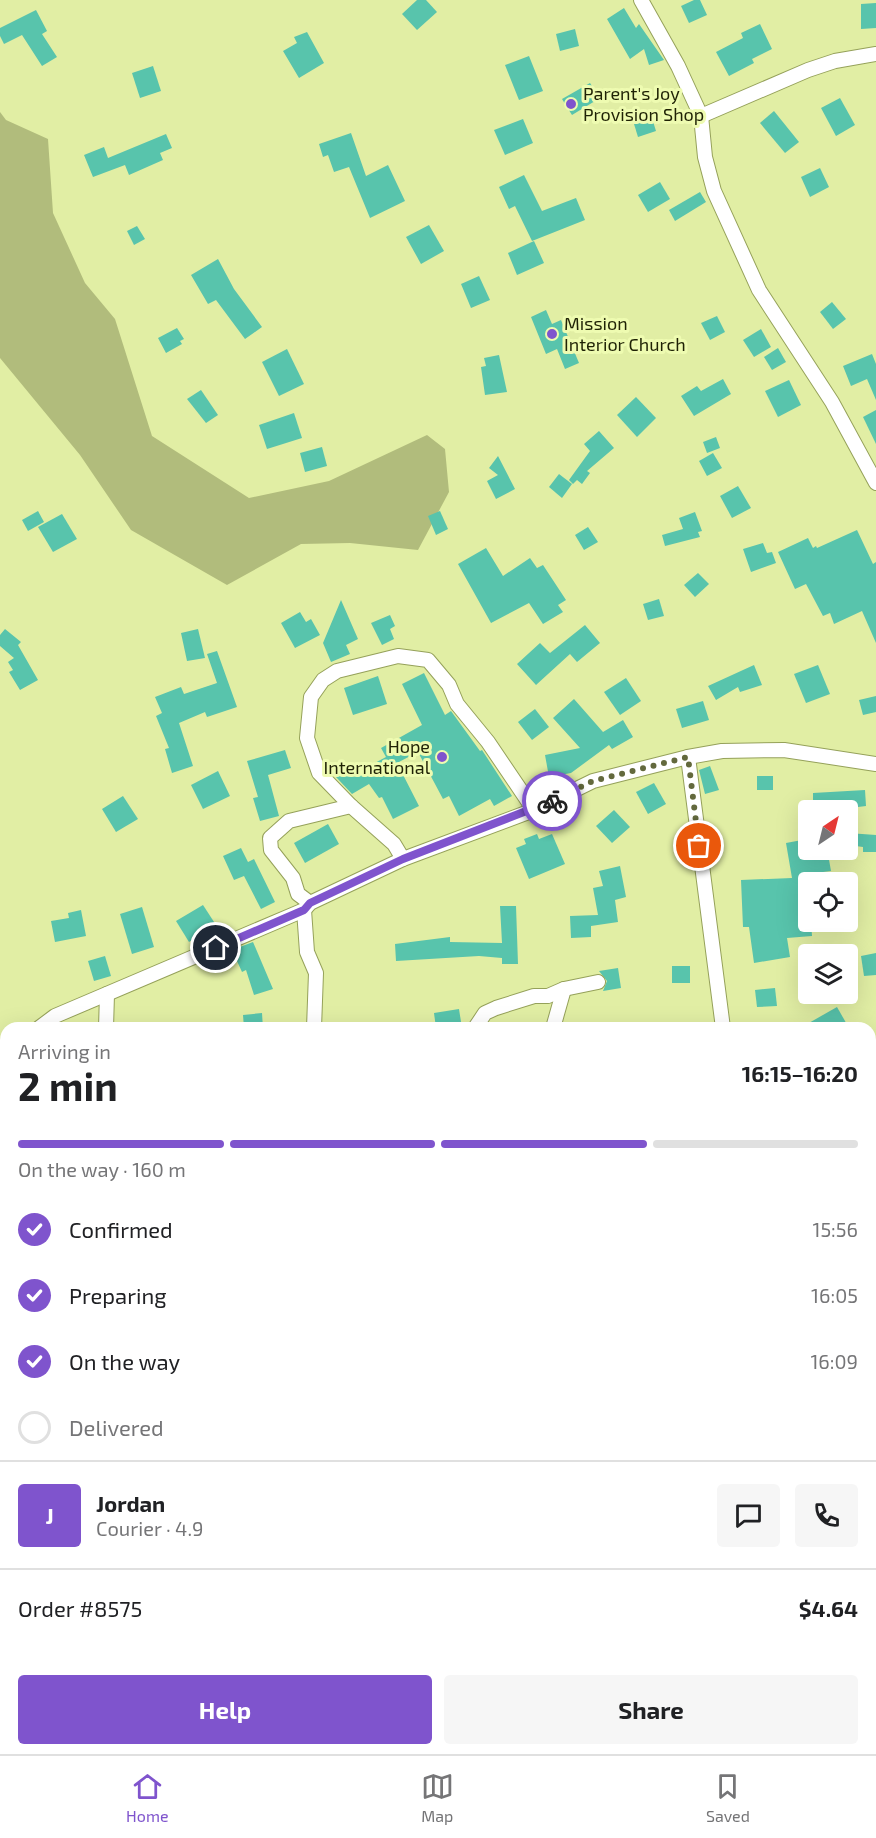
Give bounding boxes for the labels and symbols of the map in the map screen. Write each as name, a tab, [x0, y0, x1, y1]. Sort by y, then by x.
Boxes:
place label: Parent's Joy Provision Shop	[583, 82, 704, 125]
marker: Parent's Joy Provision Shop	[564, 97, 578, 111]
place label: Mission Interior Church	[564, 312, 686, 355]
marker: Mission Interior Church	[545, 327, 559, 341]
place label: Hope International	[324, 735, 431, 778]
marker: Hope International	[435, 750, 449, 764]
courier	[522, 771, 582, 831]
north arrow	[798, 800, 858, 860]
pin	[673, 820, 724, 871]
pin	[190, 922, 241, 973]

